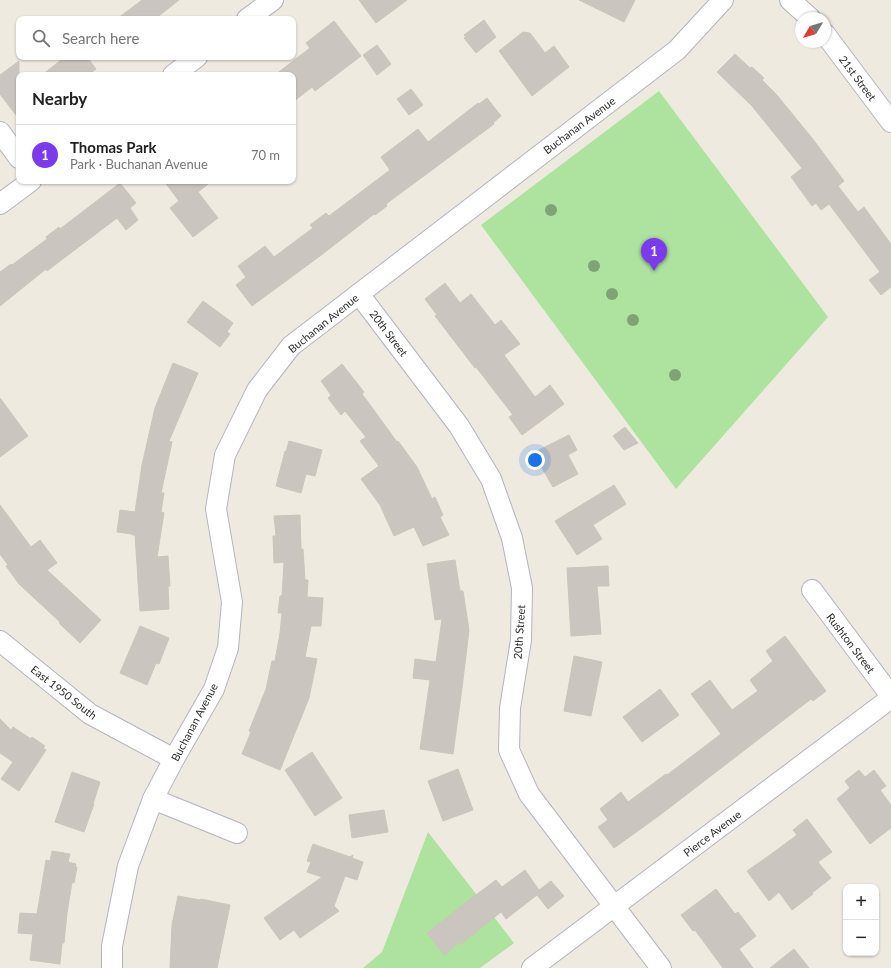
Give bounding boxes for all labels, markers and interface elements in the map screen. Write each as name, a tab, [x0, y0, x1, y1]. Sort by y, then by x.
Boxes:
north arrow	[795, 12, 831, 48]
search box	[16, 16, 296, 60]
icon: search	[30, 27, 52, 49]
text: Search here	[62, 29, 139, 47]
street label: 21st Street	[837, 53, 879, 103]
text: Nearby	[32, 88, 87, 109]
street label: Buchanan Avenue	[541, 94, 618, 156]
text: Thomas Park	[70, 138, 157, 156]
text: 1	[41, 147, 49, 163]
text: 70 m	[251, 147, 280, 163]
text: Park · Buchanan Avenue	[70, 156, 208, 172]
pin: 1	[641, 238, 667, 271]
street label: Buchanan Avenue	[285, 291, 361, 355]
street label: 20th Street	[367, 307, 411, 359]
your location	[525, 450, 545, 470]
street label: 20th Street	[511, 604, 527, 660]
street label: Rushton Street	[824, 610, 878, 676]
street label: East 1950 South	[28, 662, 100, 722]
street label: Buchanan Avenue	[168, 681, 220, 763]
street label: Pierce Avenue	[681, 807, 743, 859]
map controls	[843, 884, 879, 956]
button: +	[843, 884, 879, 920]
button: −	[843, 920, 879, 956]

